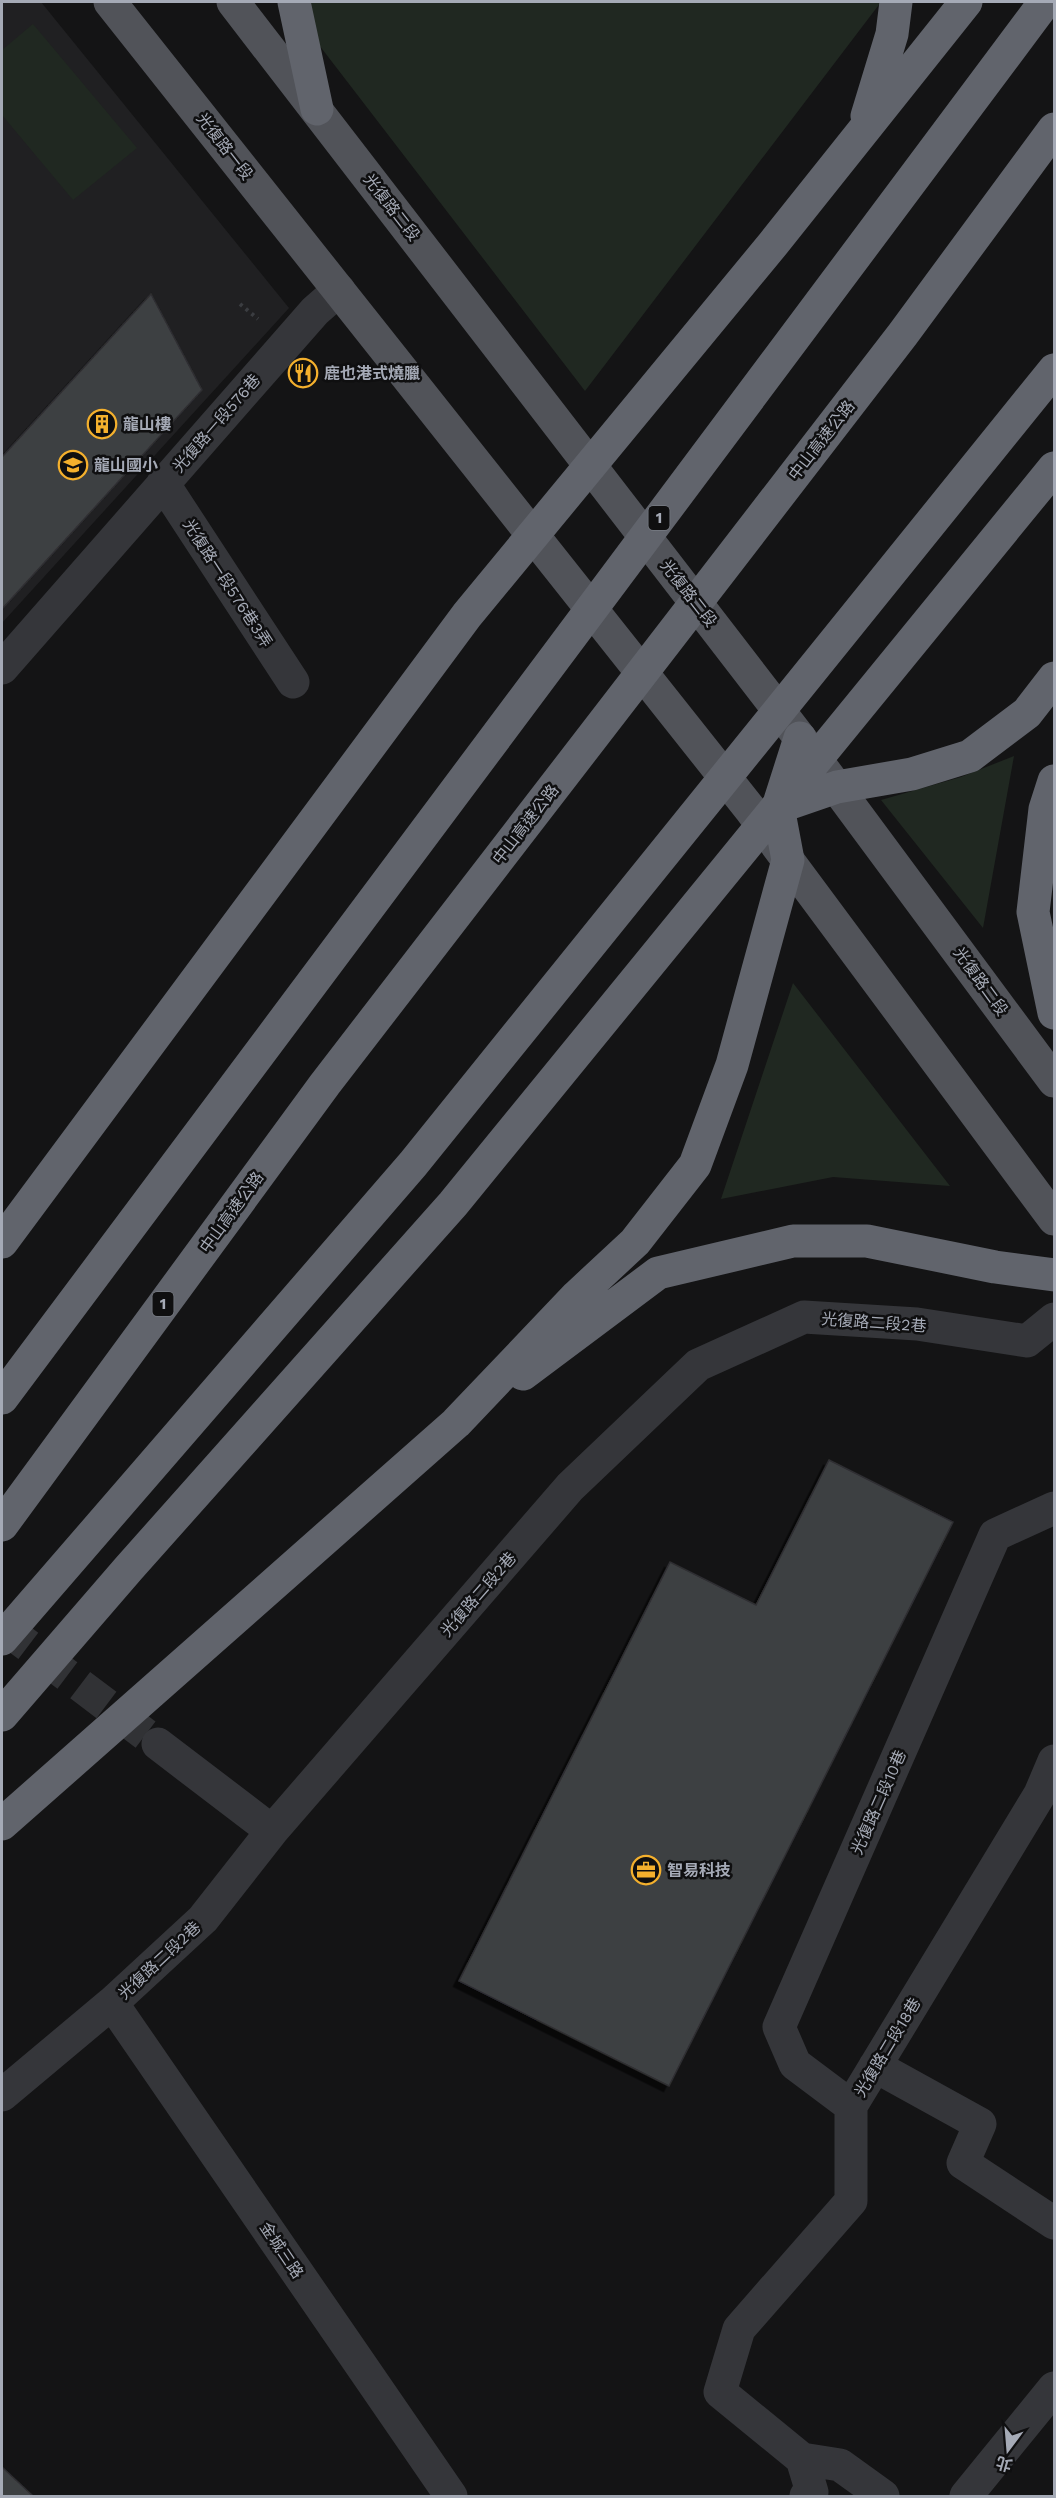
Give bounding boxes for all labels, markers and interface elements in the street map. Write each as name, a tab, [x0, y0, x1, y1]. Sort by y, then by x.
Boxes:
street label: 光復路一段	[192, 109, 257, 184]
street label: 光復路二段	[359, 170, 424, 245]
restaurant icon: 鹿也港式燒臘	[287, 357, 319, 389]
place label: 鹿也港式燒臘	[324, 364, 420, 383]
street label: 光復路一段576巷	[169, 370, 264, 476]
street label: 中山高速公路	[784, 397, 858, 484]
building icon: 龍山樓	[86, 408, 118, 440]
place label: 龍山樓	[123, 415, 171, 434]
school or university icon: 龍山國小	[57, 449, 89, 481]
place label: 龍山國小	[94, 456, 158, 475]
road number: 1	[648, 506, 670, 530]
street label: 光復路一段576巷3弄	[179, 516, 276, 651]
street label: 光復路二段	[656, 556, 721, 631]
street label: 中山高速公路	[488, 781, 562, 868]
street label: 光復路二段	[949, 943, 1012, 1019]
street label: 中山高速公路	[196, 1168, 267, 1257]
road number: 1	[152, 1292, 174, 1316]
street label: 光復路二段2巷	[821, 1309, 927, 1336]
street label: 光復路二段2巷	[437, 1548, 520, 1640]
street label: 光復路二段10巷	[847, 1747, 910, 1857]
office icon: 智易科技	[630, 1854, 662, 1886]
place label: 智易科技	[667, 1861, 731, 1880]
street label: 光復路二段2巷	[114, 1917, 204, 2003]
street label: 光復路二段18巷	[850, 1994, 924, 2100]
street label: 金城三路	[256, 2218, 307, 2282]
north arrow	[978, 2420, 1038, 2480]
text: 北	[994, 2453, 1014, 2475]

